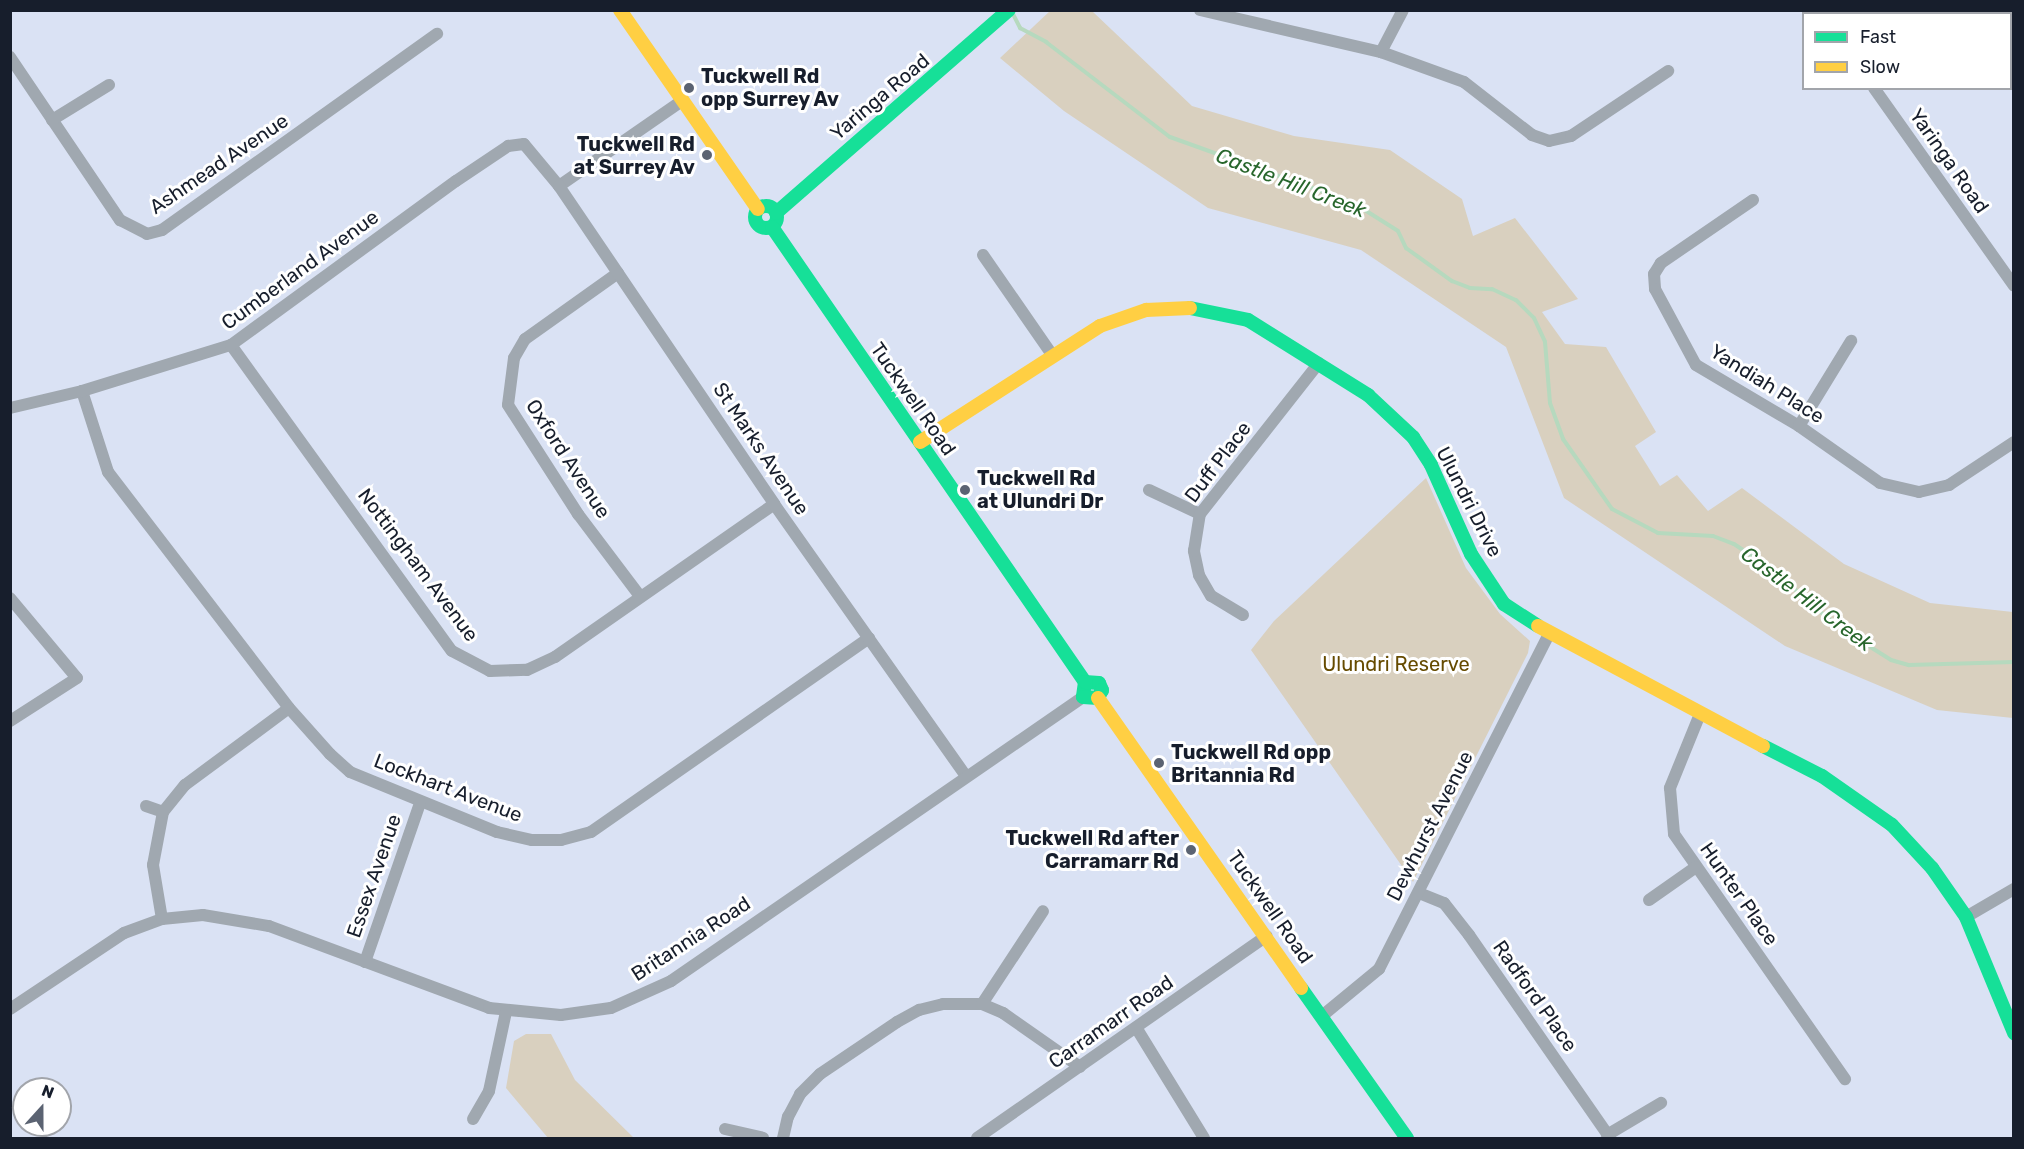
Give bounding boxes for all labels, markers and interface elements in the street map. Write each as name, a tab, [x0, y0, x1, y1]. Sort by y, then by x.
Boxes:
legend	[1802, 12, 2012, 90]
text: Fast	[1860, 26, 1896, 48]
street label: Yaringa Road	[826, 49, 934, 145]
text: Slow	[1860, 56, 1900, 78]
place label: Tuckwell Rd opp Surrey Av	[701, 64, 840, 111]
marker: Tuckwell Rd opp Surrey Av	[682, 81, 696, 95]
street label: Yaringa Road	[1904, 104, 1994, 218]
street label: Ashmead Avenue	[145, 109, 293, 219]
place label: Tuckwell Rd at Surrey Av	[572, 132, 695, 179]
water label: Castle Hill Creek	[1212, 143, 1370, 223]
marker: Tuckwell Rd at Surrey Av	[700, 148, 714, 162]
street label: Cumberland Avenue	[217, 205, 383, 335]
street label: Tuckwell Road	[865, 338, 961, 460]
street label: Yandiah Place	[1706, 339, 1828, 429]
street label: St Marks Avenue	[708, 378, 814, 520]
street label: Oxford Avenue	[520, 395, 616, 523]
street label: Duff Place	[1180, 417, 1256, 507]
street label: Ulundri Drive	[1431, 443, 1507, 561]
place label: Tuckwell Rd at Ulundri Dr	[977, 466, 1103, 513]
marker: Tuckwell Rd at Ulundri Dr	[958, 483, 972, 497]
street label: Nottingham Avenue	[353, 484, 483, 646]
water label: Castle Hill Creek	[1736, 541, 1878, 657]
park label: Ulundri Reserve	[1322, 652, 1470, 676]
place label: Tuckwell Rd opp Britannia Rd	[1171, 740, 1331, 787]
street label: Dewhurst Avenue	[1382, 747, 1478, 905]
street label: Lockhart Avenue	[370, 749, 526, 827]
marker: Tuckwell Rd opp Britannia Rd	[1152, 756, 1166, 770]
street label: Essex Avenue	[342, 811, 406, 941]
place label: Tuckwell Rd after Carramarr Rd	[1006, 826, 1179, 873]
street label: Hunter Place	[1695, 838, 1783, 950]
marker: Tuckwell Rd after Carramarr Rd	[1184, 843, 1198, 857]
street label: Tuckwell Road	[1222, 846, 1318, 968]
street label: Britannia Road	[627, 892, 755, 986]
street label: Radford Place	[1488, 936, 1582, 1056]
street label: Carramarr Road	[1044, 970, 1178, 1074]
north arrow	[12, 1077, 72, 1137]
text: N	[39, 1081, 57, 1103]

